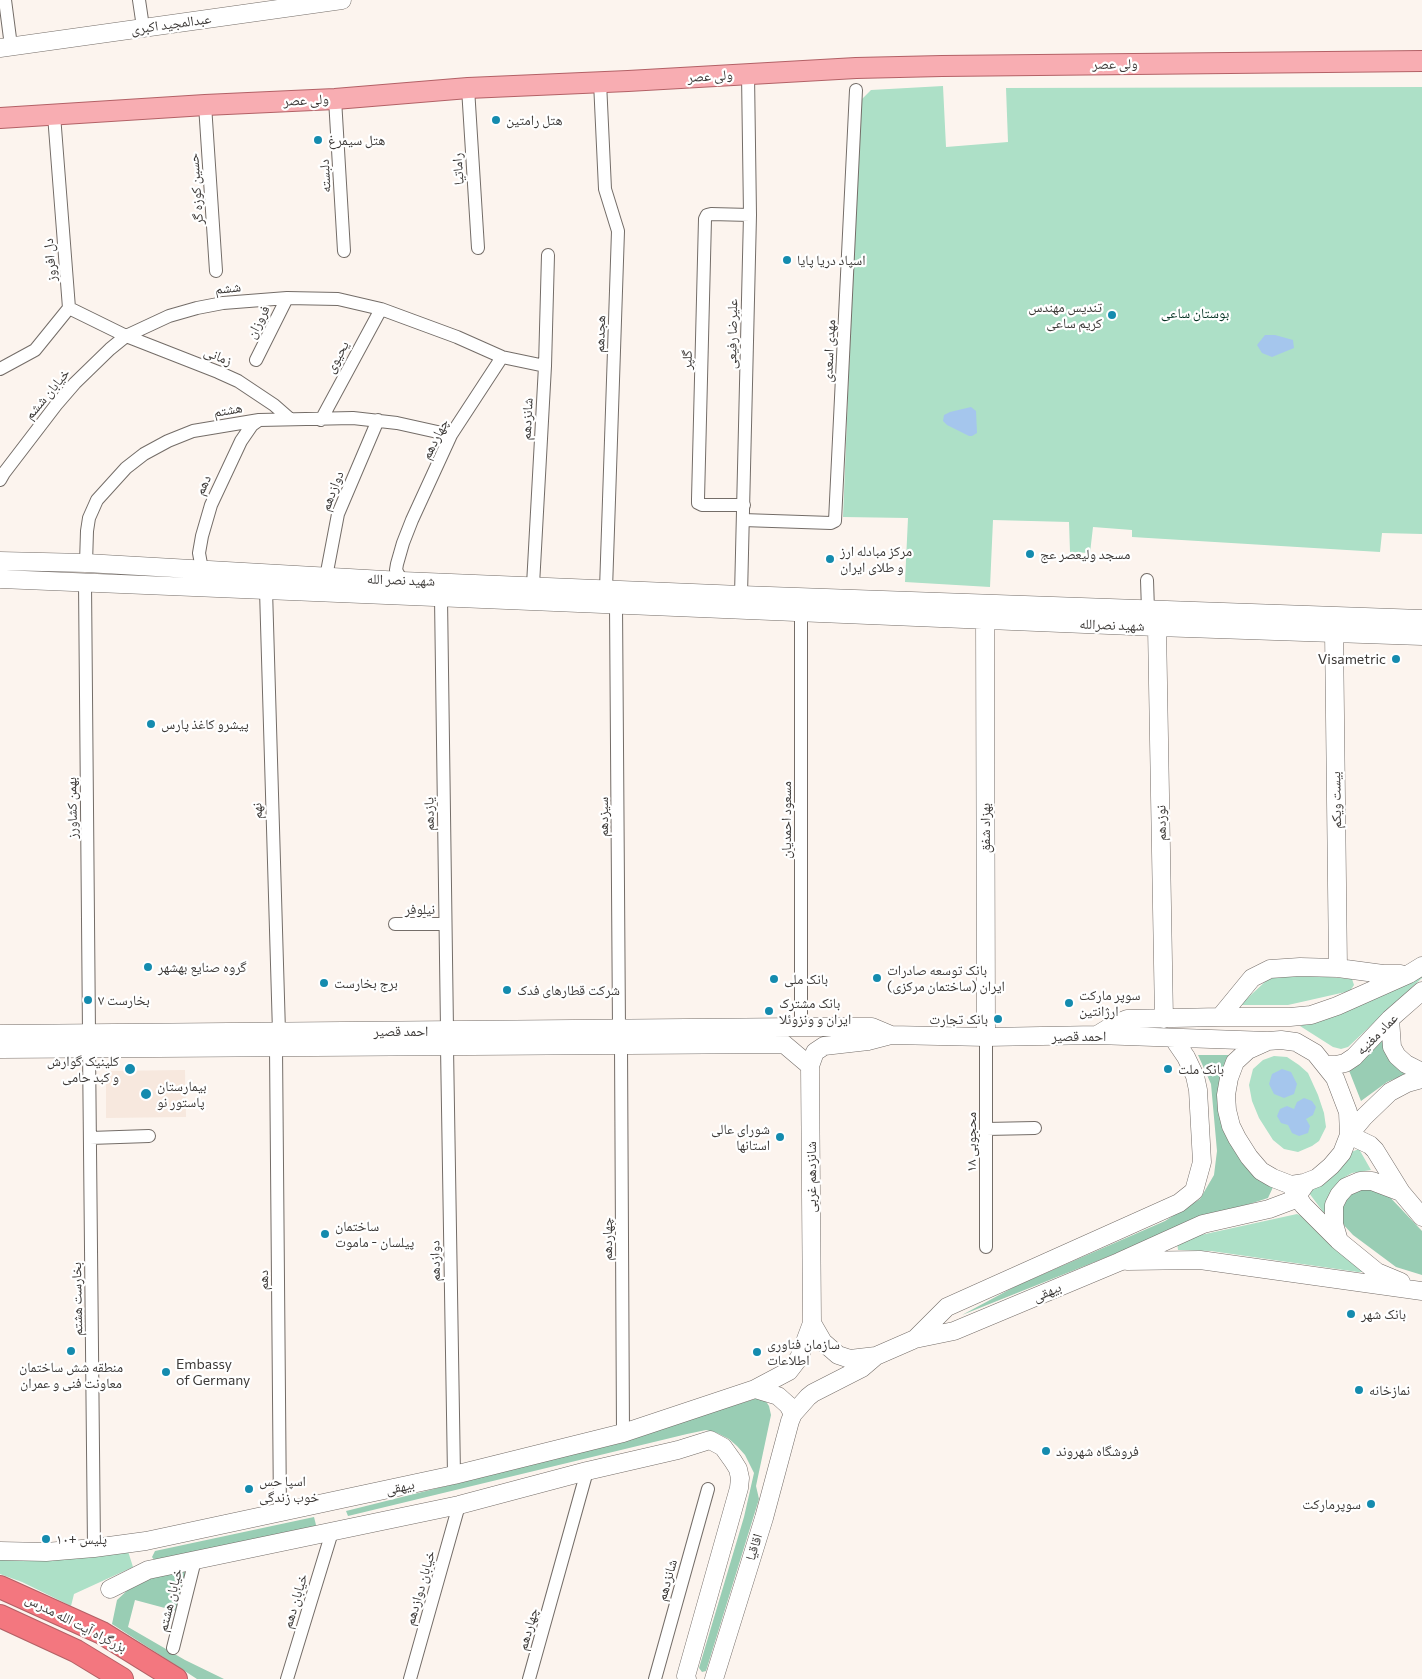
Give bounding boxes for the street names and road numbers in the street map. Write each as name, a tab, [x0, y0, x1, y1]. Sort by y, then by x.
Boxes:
street label: عبدالمجید اکبری	[130, 10, 212, 38]
street label: ولی عصر	[1092, 55, 1138, 73]
street label: ولی عصر	[687, 66, 733, 86]
street label: ولی عصر	[283, 90, 329, 110]
street label: راماتیا	[449, 152, 467, 186]
street label: حسین کوزه گر	[185, 153, 207, 225]
street label: دلبسته	[316, 159, 334, 193]
street label: دل افروز	[40, 238, 60, 282]
street label: ششم	[214, 278, 242, 298]
street label: علیرضا رفیعی	[723, 299, 741, 369]
street label: فروزان	[243, 303, 273, 341]
street label: هجدهم	[591, 315, 609, 353]
street label: مهدی اسعدی	[819, 319, 839, 383]
street label: یحیوی	[322, 338, 352, 376]
street label: زمانی	[201, 343, 235, 369]
street label: گلپر	[678, 350, 696, 370]
street label: خیابان ششم	[21, 365, 73, 423]
street label: شانزدهم	[517, 397, 537, 441]
street label: هشتم	[212, 399, 244, 421]
street label: چهاردهم	[418, 416, 452, 462]
street label: دوازدهم	[317, 469, 347, 513]
street label: دهم	[191, 472, 215, 498]
street label: شهید نصر الله	[367, 570, 435, 590]
street label: شهید نصرالله	[1079, 615, 1145, 635]
street label: بیست ویکم	[1327, 771, 1345, 829]
street label: بهمن کشاورز	[63, 777, 81, 839]
street label: مسعود احمدیان	[778, 781, 794, 859]
street label: یازدهم	[420, 797, 438, 831]
street label: سیزدهم	[595, 797, 611, 837]
street label: نهم	[248, 802, 266, 820]
street label: بهزاد شفق	[977, 803, 993, 853]
street label: نوزدهم	[1152, 805, 1170, 841]
street label: نیلوفر	[405, 901, 435, 917]
street label: عماد مغنیه	[1352, 1009, 1402, 1059]
street label: احمد قصیر	[374, 1023, 428, 1039]
street label: احمد قصیر	[1052, 1028, 1106, 1044]
street label: محجوبی ۱۸	[963, 1112, 979, 1172]
street label: شانزدهم غربی	[803, 1141, 819, 1213]
street label: چهاردهم	[599, 1217, 615, 1261]
street label: دوازدهم	[426, 1240, 444, 1282]
street label: بخارست هشتم	[68, 1262, 86, 1336]
street label: دهم	[255, 1270, 271, 1290]
street label: بیهقی	[1030, 1279, 1064, 1305]
street label: بیهقی	[384, 1476, 416, 1498]
street label: اقاقیا	[742, 1531, 766, 1563]
street label: خیابان دوازدهم	[401, 1549, 439, 1627]
street label: شانزدهم	[653, 1557, 681, 1603]
street label: خیابان هشتم	[154, 1567, 186, 1633]
street label: خیابان دهم	[279, 1572, 311, 1630]
street label: بزرگراه آیت الله مدرس	[22, 1590, 130, 1656]
street label: چهاردهم	[514, 1606, 542, 1652]

